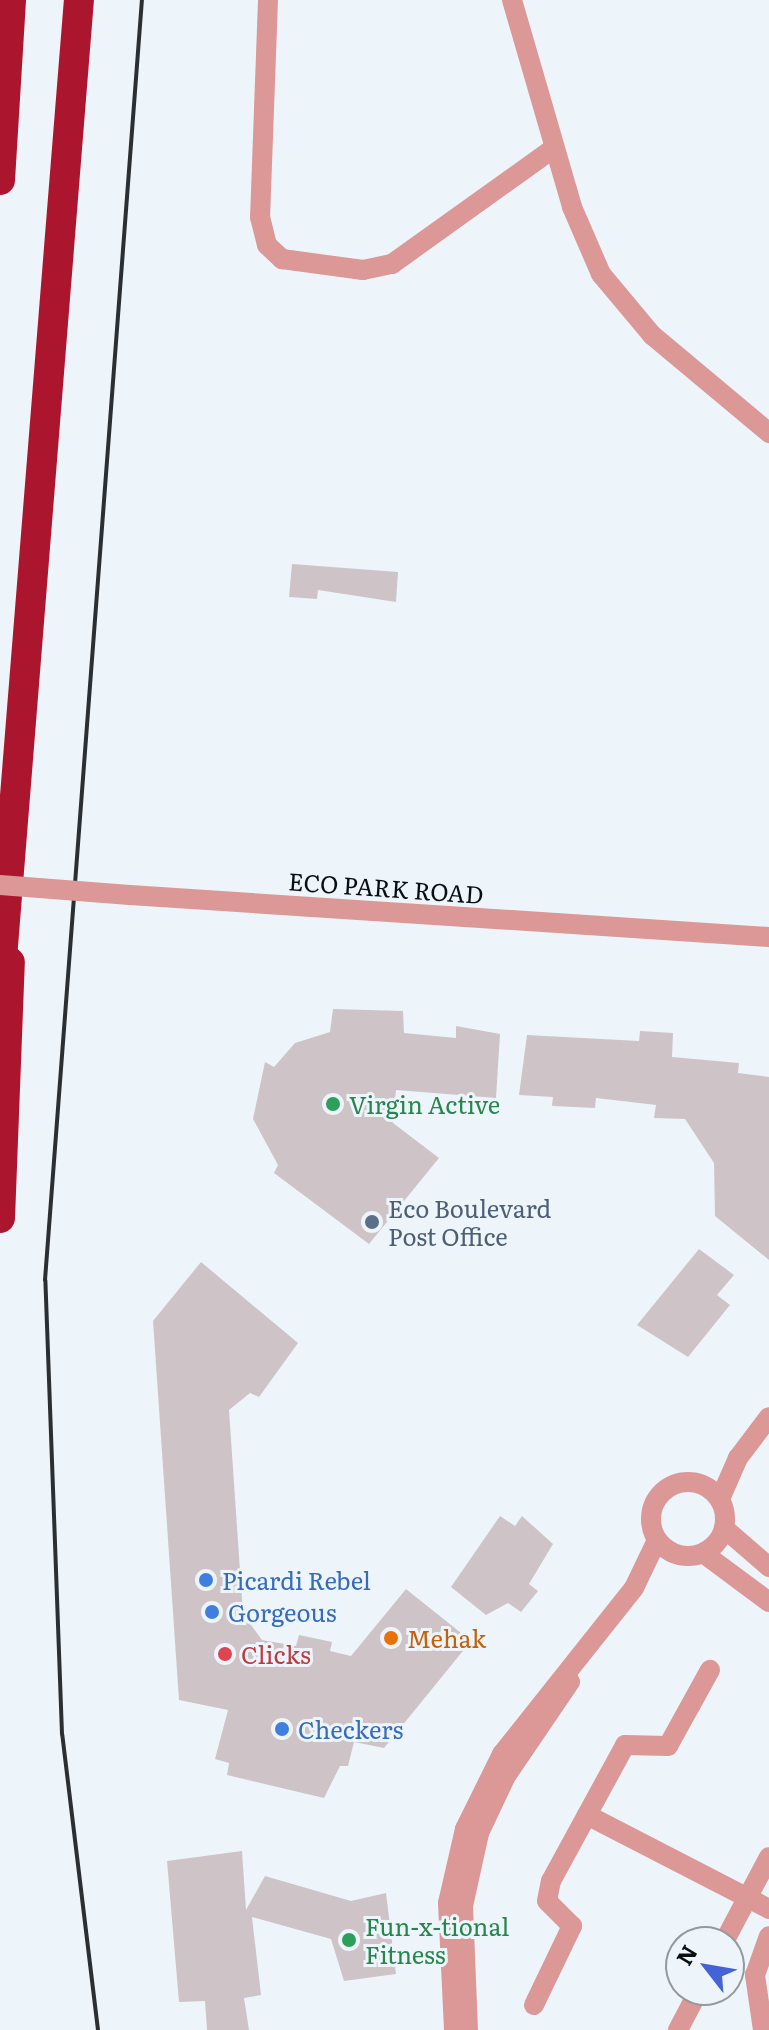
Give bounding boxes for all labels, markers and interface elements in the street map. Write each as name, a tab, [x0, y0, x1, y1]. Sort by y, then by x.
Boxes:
street label: ECO PARK ROAD	[288, 866, 484, 908]
place label: Virgin Active	[349, 1090, 500, 1118]
marker: Virgin Active	[324, 1095, 342, 1113]
place label: Eco Boulevard Post Office	[388, 1194, 551, 1250]
marker: Eco Boulevard Post Office	[363, 1213, 381, 1231]
place label: Picardi Rebel	[222, 1566, 371, 1594]
marker: Picardi Rebel	[197, 1571, 215, 1589]
place label: Gorgeous	[228, 1598, 337, 1626]
marker: Gorgeous	[203, 1603, 221, 1621]
place label: Mehak	[407, 1624, 486, 1652]
marker: Mehak	[382, 1629, 400, 1647]
place label: Clicks	[241, 1640, 311, 1668]
marker: Clicks	[216, 1645, 234, 1663]
place label: Checkers	[298, 1715, 403, 1743]
marker: Checkers	[273, 1720, 291, 1738]
place label: Fun-x-tional Fitness	[365, 1912, 509, 1968]
north arrow	[665, 1926, 745, 2006]
marker: Fun-x-tional Fitness	[340, 1931, 358, 1949]
text: N	[667, 1938, 705, 1971]

